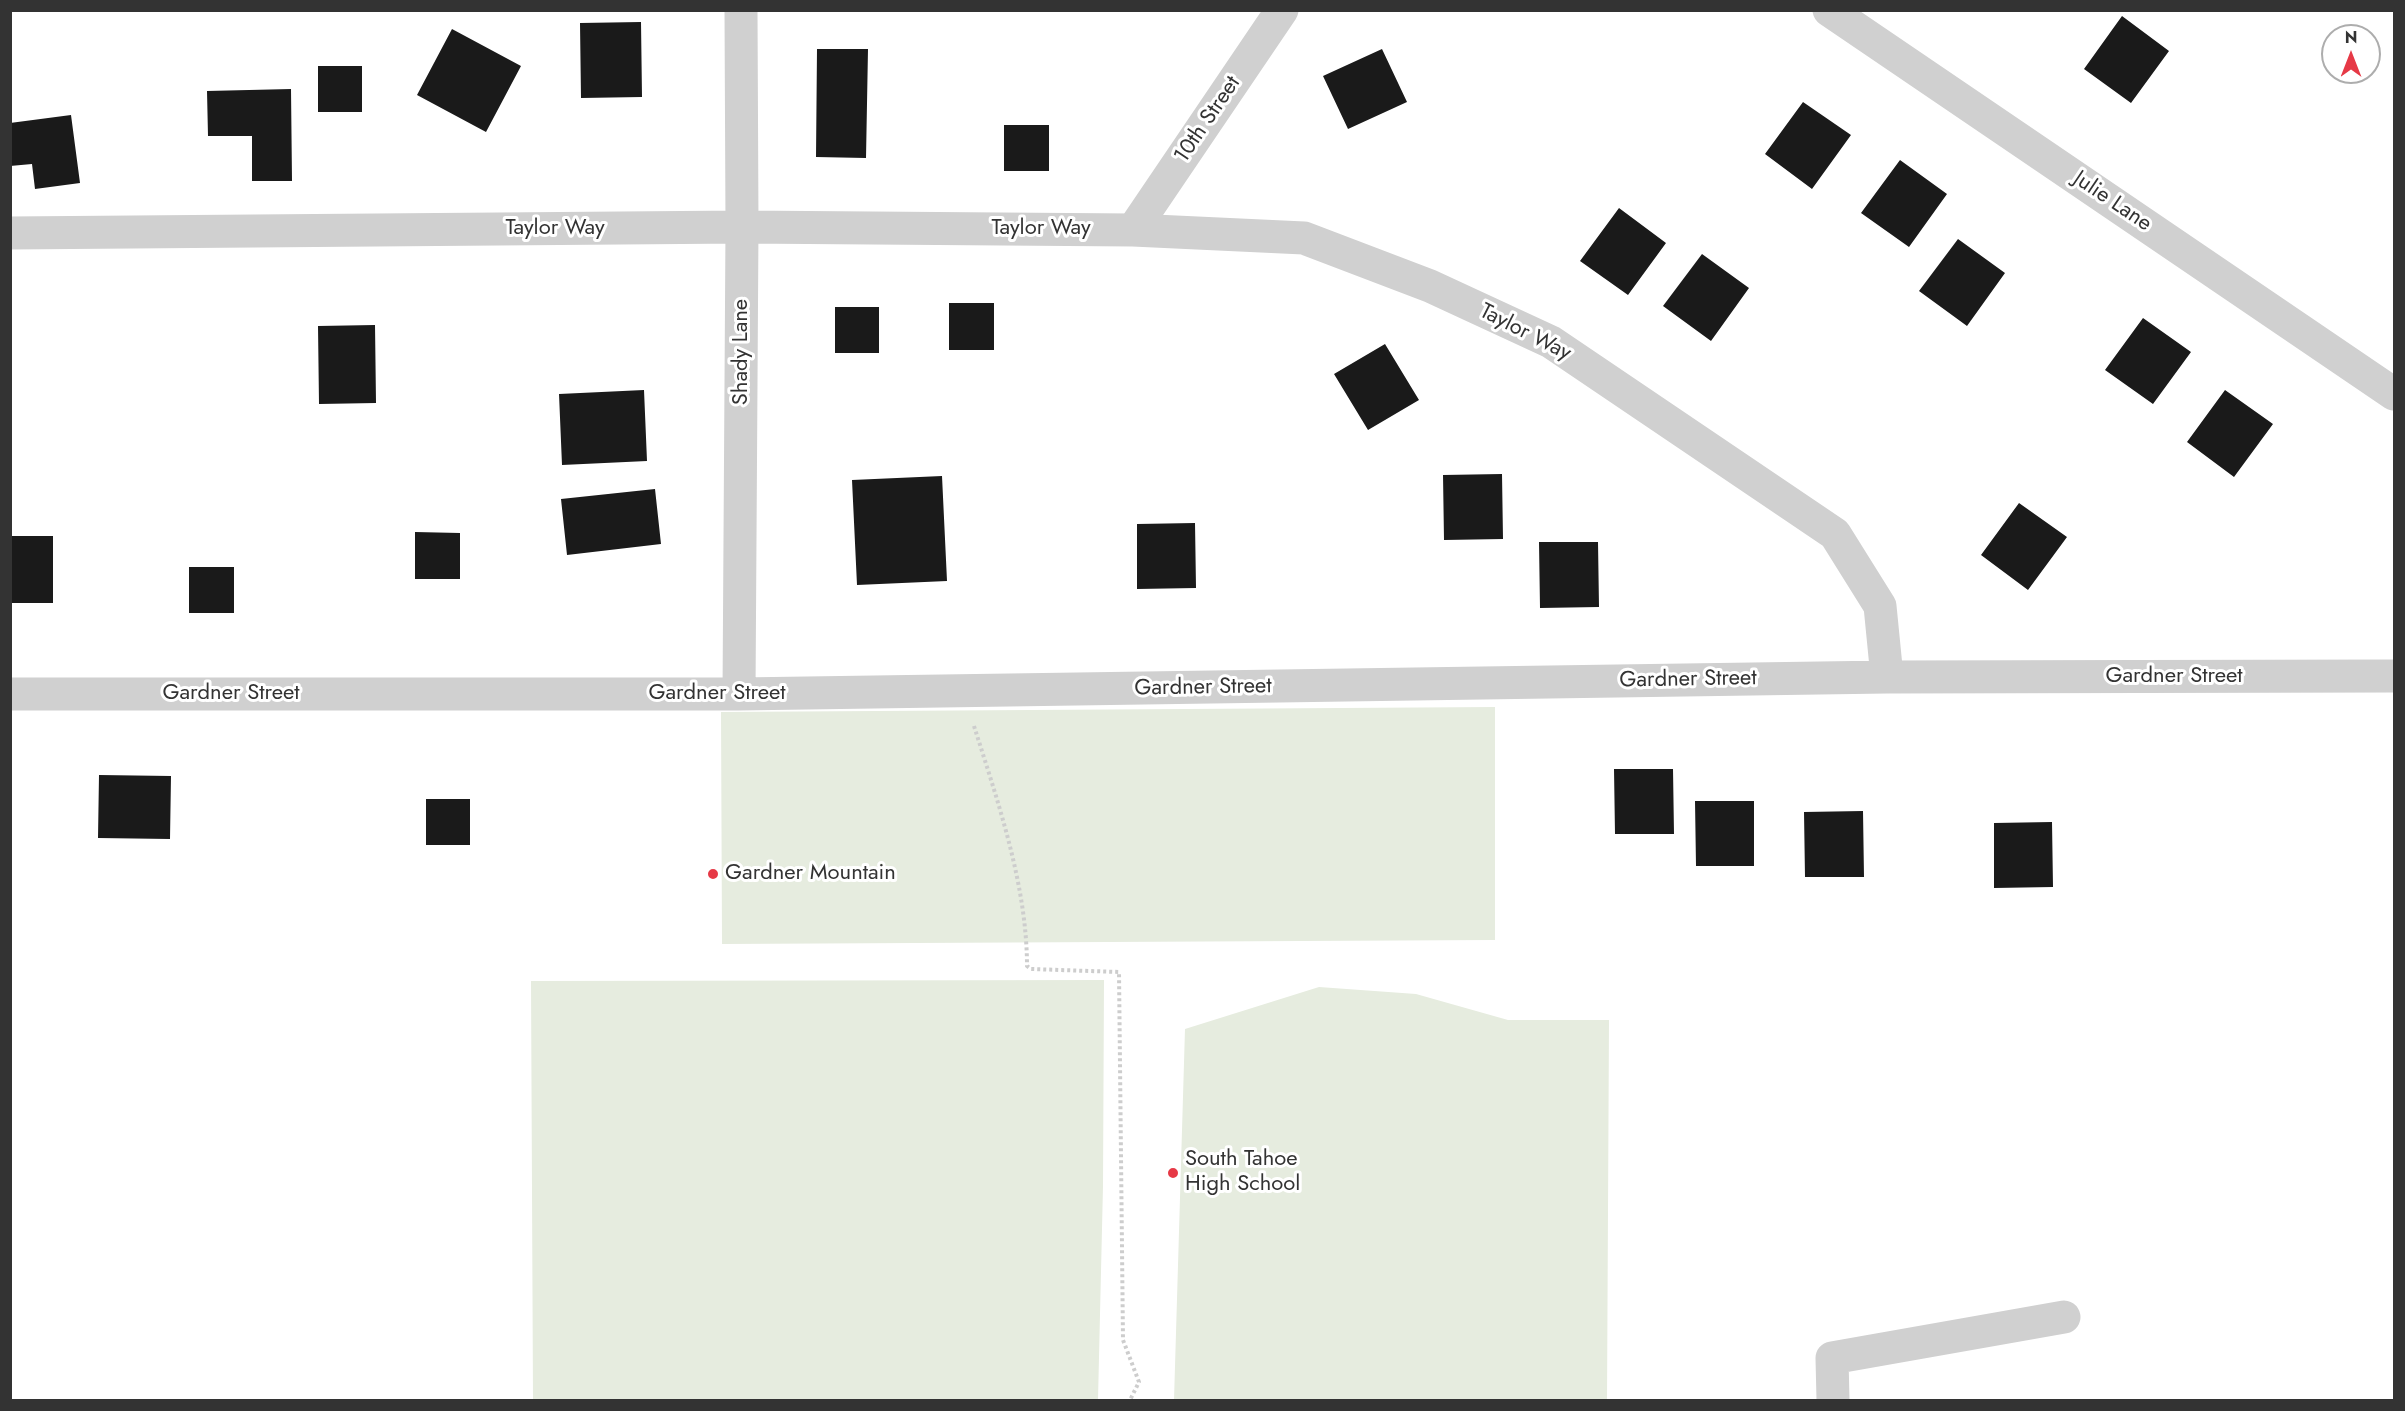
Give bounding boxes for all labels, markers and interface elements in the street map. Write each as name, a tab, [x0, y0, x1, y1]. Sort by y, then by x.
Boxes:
north arrow	[2321, 24, 2381, 84]
text: N	[2345, 26, 2357, 49]
street label: 10th Street	[1169, 72, 1247, 168]
street label: Julie Lane	[2068, 166, 2156, 238]
street label: Taylor Way	[505, 216, 605, 242]
street label: Taylor Way	[991, 216, 1091, 242]
street label: Shady Lane	[729, 299, 755, 405]
street label: Taylor Way	[1475, 299, 1575, 367]
street label: Gardner Street	[2105, 664, 2243, 690]
street label: Gardner Street	[1619, 666, 1757, 694]
street label: Gardner Street	[1134, 674, 1272, 702]
street label: Gardner Street	[162, 681, 300, 707]
street label: Gardner Street	[648, 681, 786, 707]
place label: Gardner Mountain	[725, 861, 896, 887]
marker: Gardner Mountain	[706, 867, 720, 881]
place label: South Tahoe High School	[1185, 1147, 1300, 1198]
marker: South Tahoe High School	[1166, 1166, 1180, 1180]

